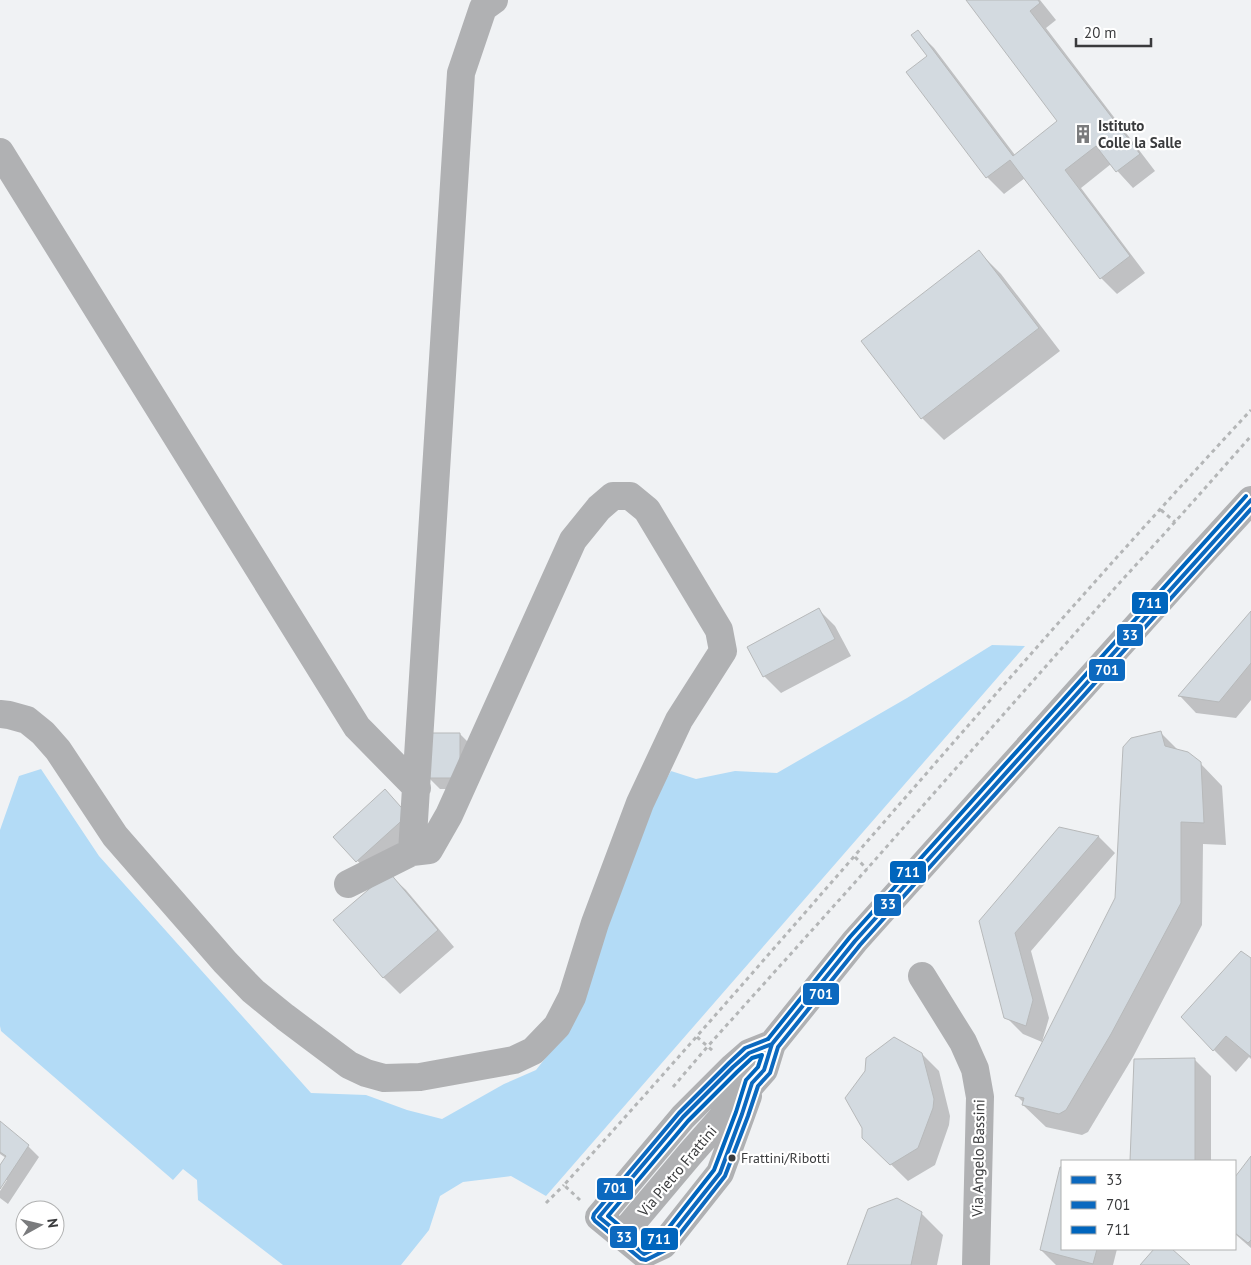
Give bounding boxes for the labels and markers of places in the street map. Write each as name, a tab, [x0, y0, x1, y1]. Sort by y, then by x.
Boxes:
place label: Istituto Colle la Salle	[1098, 116, 1182, 152]
building icon: Istituto Colle la Salle	[1072, 123, 1094, 145]
place label: Frattini/Ribotti	[741, 1149, 830, 1167]
marker: Frattini/Ribotti	[727, 1153, 737, 1163]

